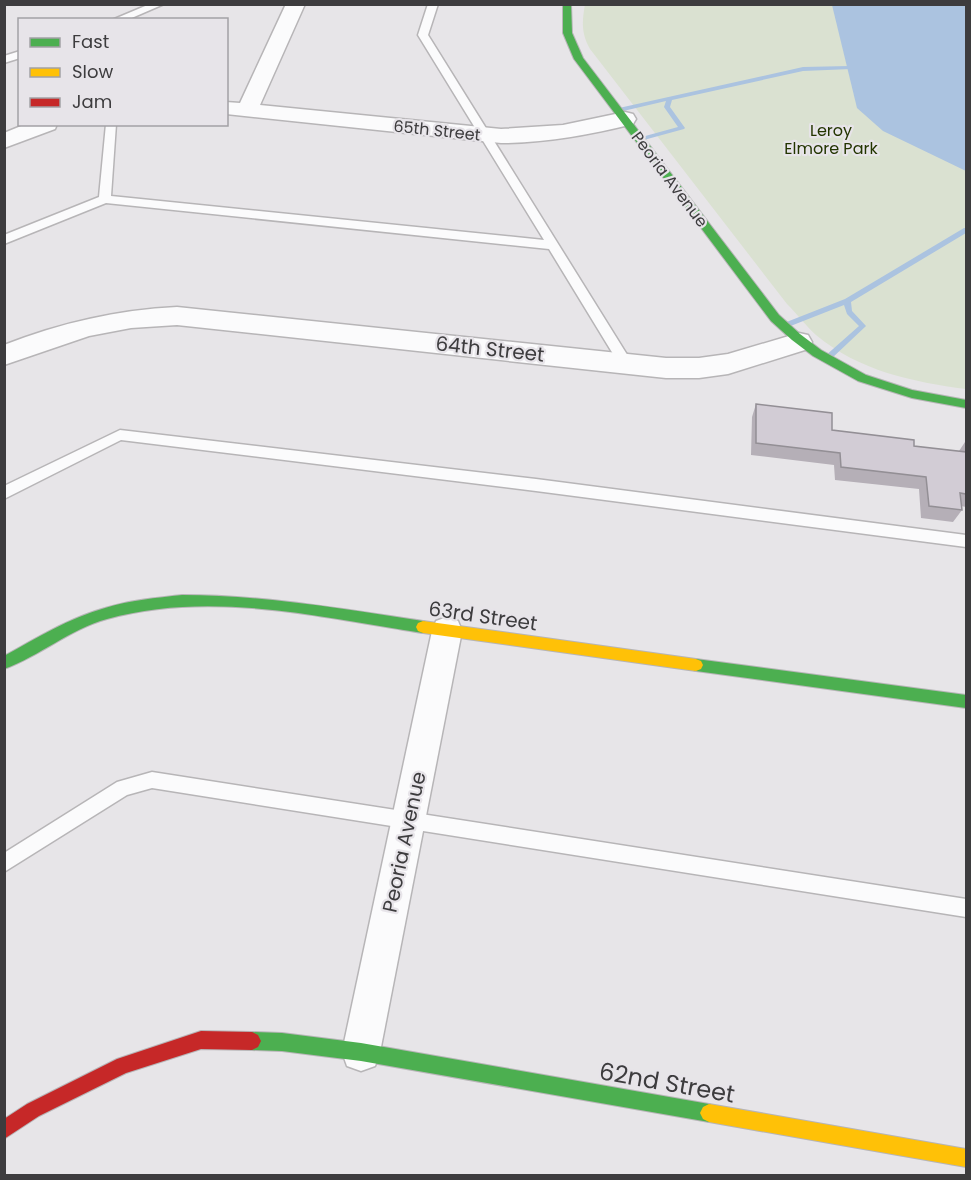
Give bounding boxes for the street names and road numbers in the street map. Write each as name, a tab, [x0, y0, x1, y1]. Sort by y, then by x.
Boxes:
street label: 65th Street	[392, 114, 482, 147]
street label: Peoria Avenue	[626, 127, 713, 232]
street label: 64th Street	[434, 329, 546, 369]
street label: 63rd Street	[427, 595, 539, 637]
street label: Peoria Avenue	[375, 769, 433, 915]
street label: 62nd Street	[597, 1054, 738, 1111]

